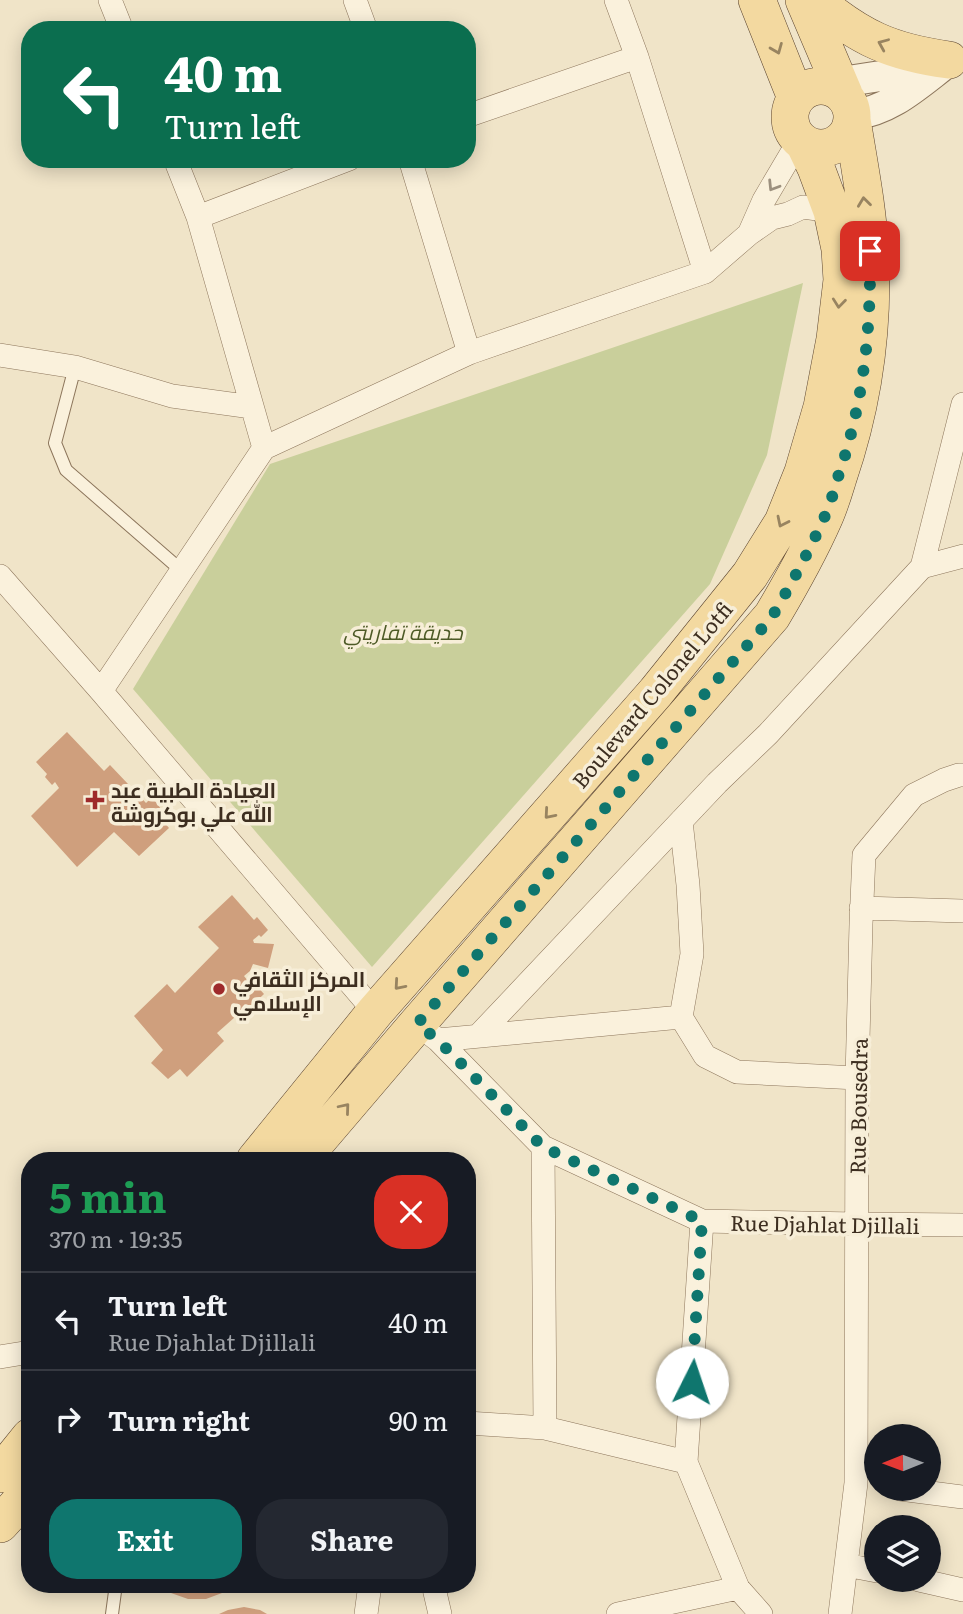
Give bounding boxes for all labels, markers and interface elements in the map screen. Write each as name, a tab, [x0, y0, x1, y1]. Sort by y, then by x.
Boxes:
text: 40 m	[164, 34, 282, 107]
one-way arrow	[878, 38, 890, 52]
one-way arrow	[768, 42, 782, 54]
icon: left	[49, 49, 140, 140]
text: Turn left	[164, 101, 301, 149]
one-way arrow	[769, 178, 782, 191]
one-way arrow	[857, 196, 872, 208]
pin	[840, 221, 900, 281]
icon: arrive	[851, 232, 889, 270]
one-way arrow	[832, 297, 847, 308]
one-way arrow	[777, 514, 790, 527]
street label: Boulevard Colonel Lotfi	[563, 594, 739, 794]
park label: حديقة تفاريتي	[343, 615, 464, 650]
place label: العيادة الطبية عبد الله علي بوكروشة	[111, 773, 276, 832]
marker: العيادة الطبية عبد الله علي بوكروشة	[85, 790, 105, 810]
one-way arrow	[545, 806, 558, 819]
place label: المركز الثقافي الإسلامي	[233, 962, 365, 1021]
one-way arrow	[395, 977, 407, 990]
marker: المركز الثقافي الإسلامي	[211, 981, 227, 997]
street label: Rue Bousedra	[840, 1037, 874, 1174]
one-way arrow	[337, 1104, 350, 1116]
text: 5 min	[49, 1164, 167, 1226]
button: close	[374, 1175, 448, 1249]
street label: Rue Djahlat Djillali	[730, 1206, 920, 1240]
text: 370 m · 19:35	[49, 1221, 182, 1255]
text: Turn left	[108, 1285, 227, 1324]
icon: left	[49, 1302, 87, 1340]
text: 40 m	[388, 1302, 448, 1341]
text: Rue Djahlat Djillali	[108, 1324, 316, 1358]
position arrow	[655, 1345, 729, 1419]
icon: right	[49, 1400, 87, 1438]
text: Turn right	[108, 1400, 250, 1439]
text: 90 m	[389, 1400, 448, 1439]
north arrow	[864, 1424, 942, 1502]
map controls	[864, 1424, 941, 1592]
button: Exit	[49, 1499, 242, 1579]
button: Share	[256, 1499, 448, 1579]
button: layers	[864, 1515, 941, 1592]

